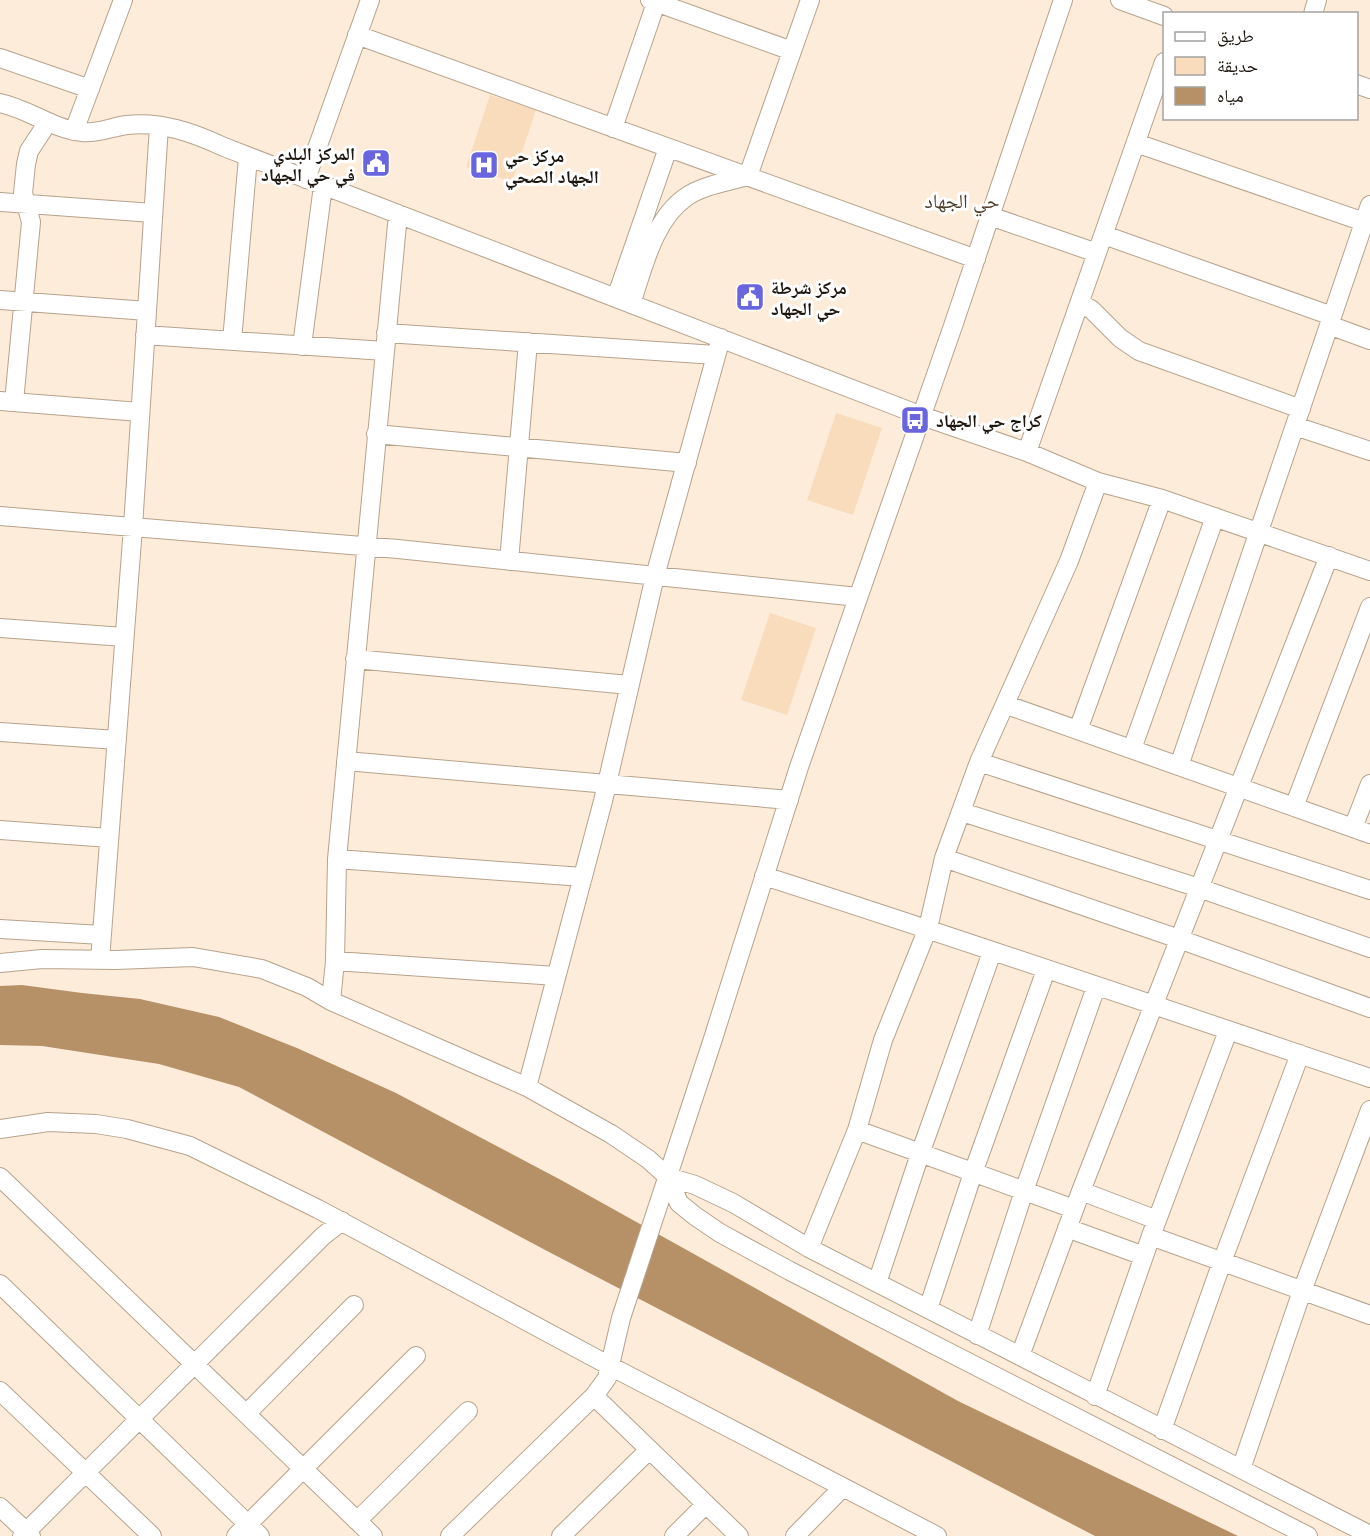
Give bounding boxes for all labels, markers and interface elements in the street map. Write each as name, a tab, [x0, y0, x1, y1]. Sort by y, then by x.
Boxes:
legend	[1163, 12, 1358, 120]
text: طريق	[1217, 24, 1254, 47]
text: حديقة	[1217, 54, 1258, 76]
text: مياه	[1217, 84, 1244, 106]
place label: المركز البلدي في حي الجهاد	[261, 142, 355, 189]
place label: مركز حي الجهاد الصحي	[505, 144, 599, 191]
public building icon: المركز البلدي في حي الجهاد	[360, 147, 392, 179]
hospital icon: مركز حي الجهاد الصحي	[468, 149, 500, 181]
district label: حي الجهاد	[925, 188, 1000, 217]
place label: مركز شرطة حي الجهاد	[771, 276, 847, 323]
public building icon: مركز شرطة حي الجهاد	[734, 281, 766, 313]
bus stop icon: كراج حي الجهاد	[899, 404, 931, 436]
place label: كراج حي الجهاد	[936, 409, 1042, 435]

